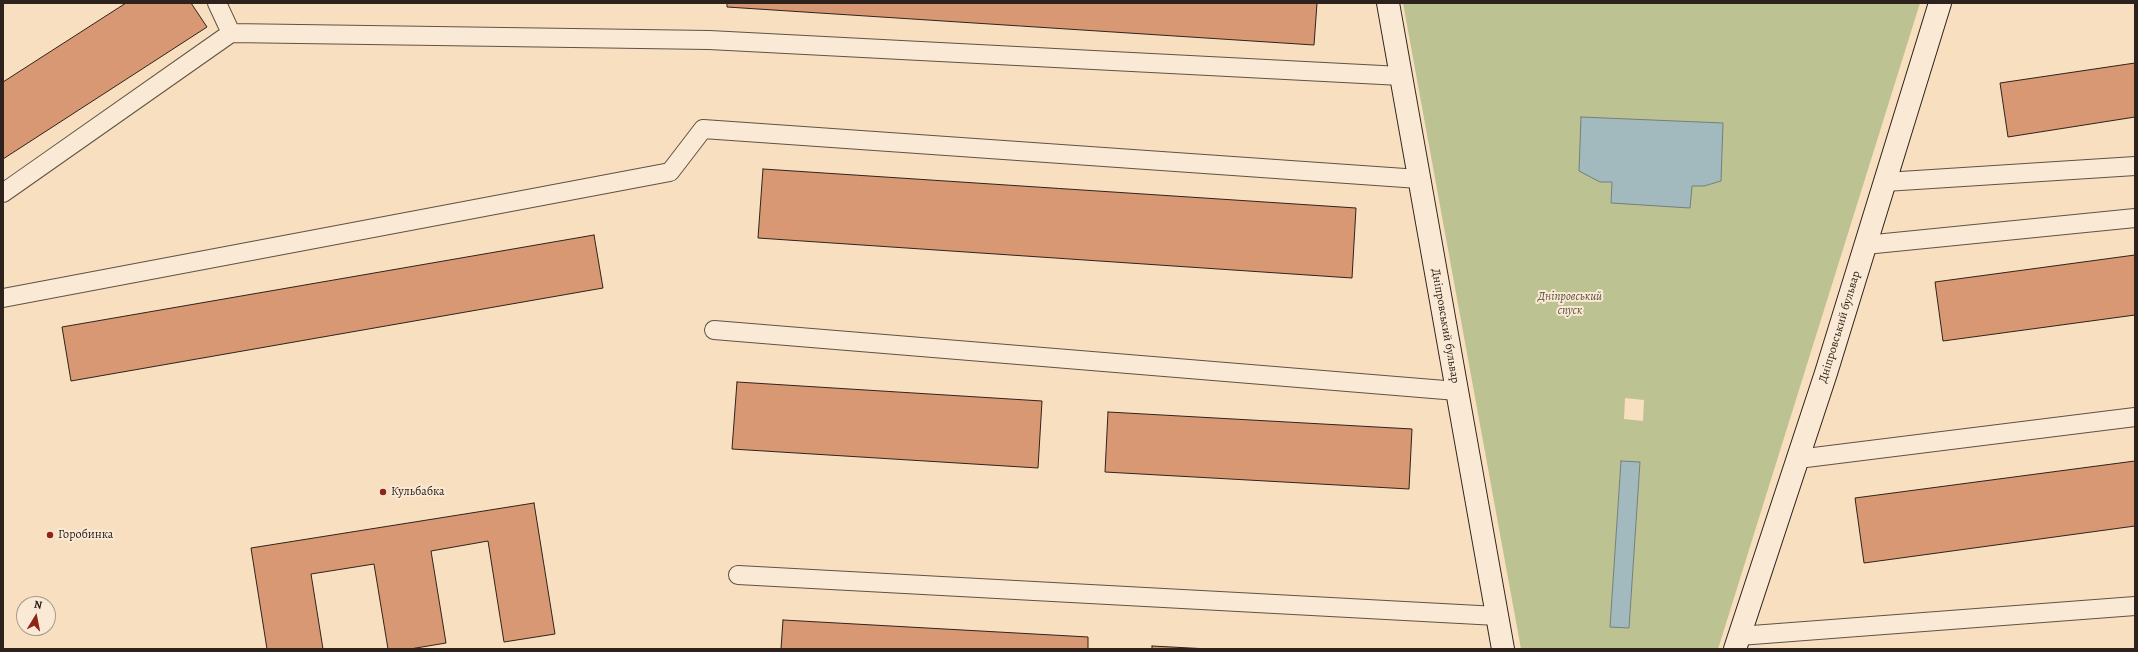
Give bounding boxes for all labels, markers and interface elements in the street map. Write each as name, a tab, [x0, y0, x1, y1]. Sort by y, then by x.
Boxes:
street label: Дніпровський бульвар	[1428, 267, 1462, 385]
street label: Дніпровський бульвар	[1816, 269, 1864, 385]
park label: Дніпровський спуск	[1538, 290, 1602, 318]
place label: Кульбабка	[391, 485, 445, 499]
marker: Кульбабка	[378, 487, 388, 497]
place label: Горобинка	[58, 528, 113, 542]
marker: Горобинка	[45, 530, 55, 540]
north arrow	[16, 596, 56, 636]
text: N	[33, 597, 43, 613]

